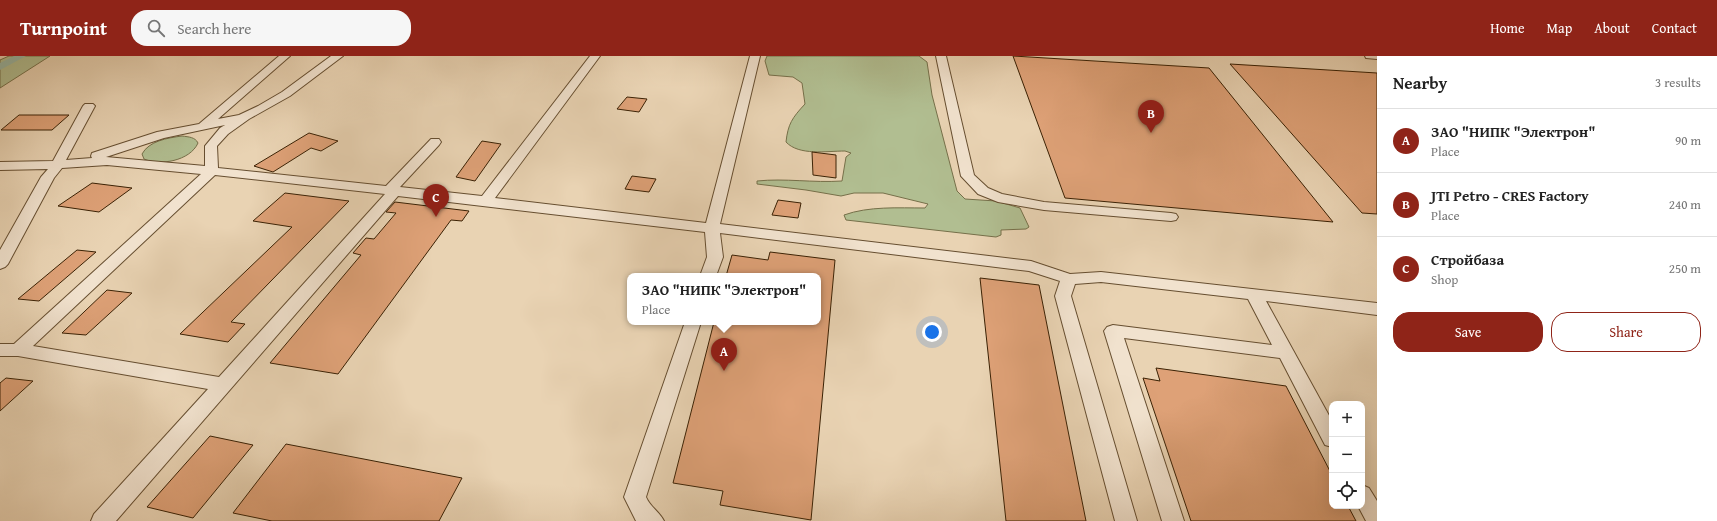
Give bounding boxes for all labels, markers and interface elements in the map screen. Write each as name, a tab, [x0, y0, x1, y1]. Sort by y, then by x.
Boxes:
search box	[131, 10, 411, 46]
text: Turnpoint	[20, 14, 107, 42]
icon: search	[145, 17, 167, 39]
text: Search here	[177, 18, 251, 39]
text: Home	[1490, 18, 1525, 38]
text: Map	[1547, 18, 1572, 38]
text: About	[1594, 18, 1630, 38]
text: Contact	[1652, 18, 1697, 38]
text: Nearby	[1393, 70, 1447, 95]
text: 3 results	[1655, 73, 1701, 92]
pin: B	[1138, 100, 1164, 133]
text: ЗАО "НИПК "Электрон"	[1431, 121, 1596, 142]
text: A	[1402, 131, 1410, 150]
text: 90 m	[1675, 131, 1701, 150]
text: Place	[1431, 142, 1460, 161]
pin: C	[423, 184, 449, 217]
text: JTI Petro - CRES Factory	[1431, 185, 1589, 206]
text: B	[1402, 195, 1410, 214]
text: 240 m	[1669, 195, 1701, 214]
text: Place	[1431, 206, 1460, 225]
text: Стройбаза	[1431, 249, 1504, 270]
text: C	[1402, 259, 1410, 278]
text: 250 m	[1669, 259, 1701, 278]
text: Shop	[1431, 270, 1458, 289]
popup	[627, 273, 821, 325]
text: ЗАО "НИПК "Электрон"	[642, 279, 806, 300]
text: Place	[642, 300, 670, 319]
button: Save	[1393, 312, 1543, 352]
button: Share	[1551, 312, 1701, 352]
your location	[922, 322, 942, 342]
pin: A	[711, 338, 737, 371]
map controls	[1329, 401, 1365, 509]
button: +	[1329, 401, 1365, 437]
button: −	[1329, 437, 1365, 473]
button: locate	[1329, 473, 1365, 509]

